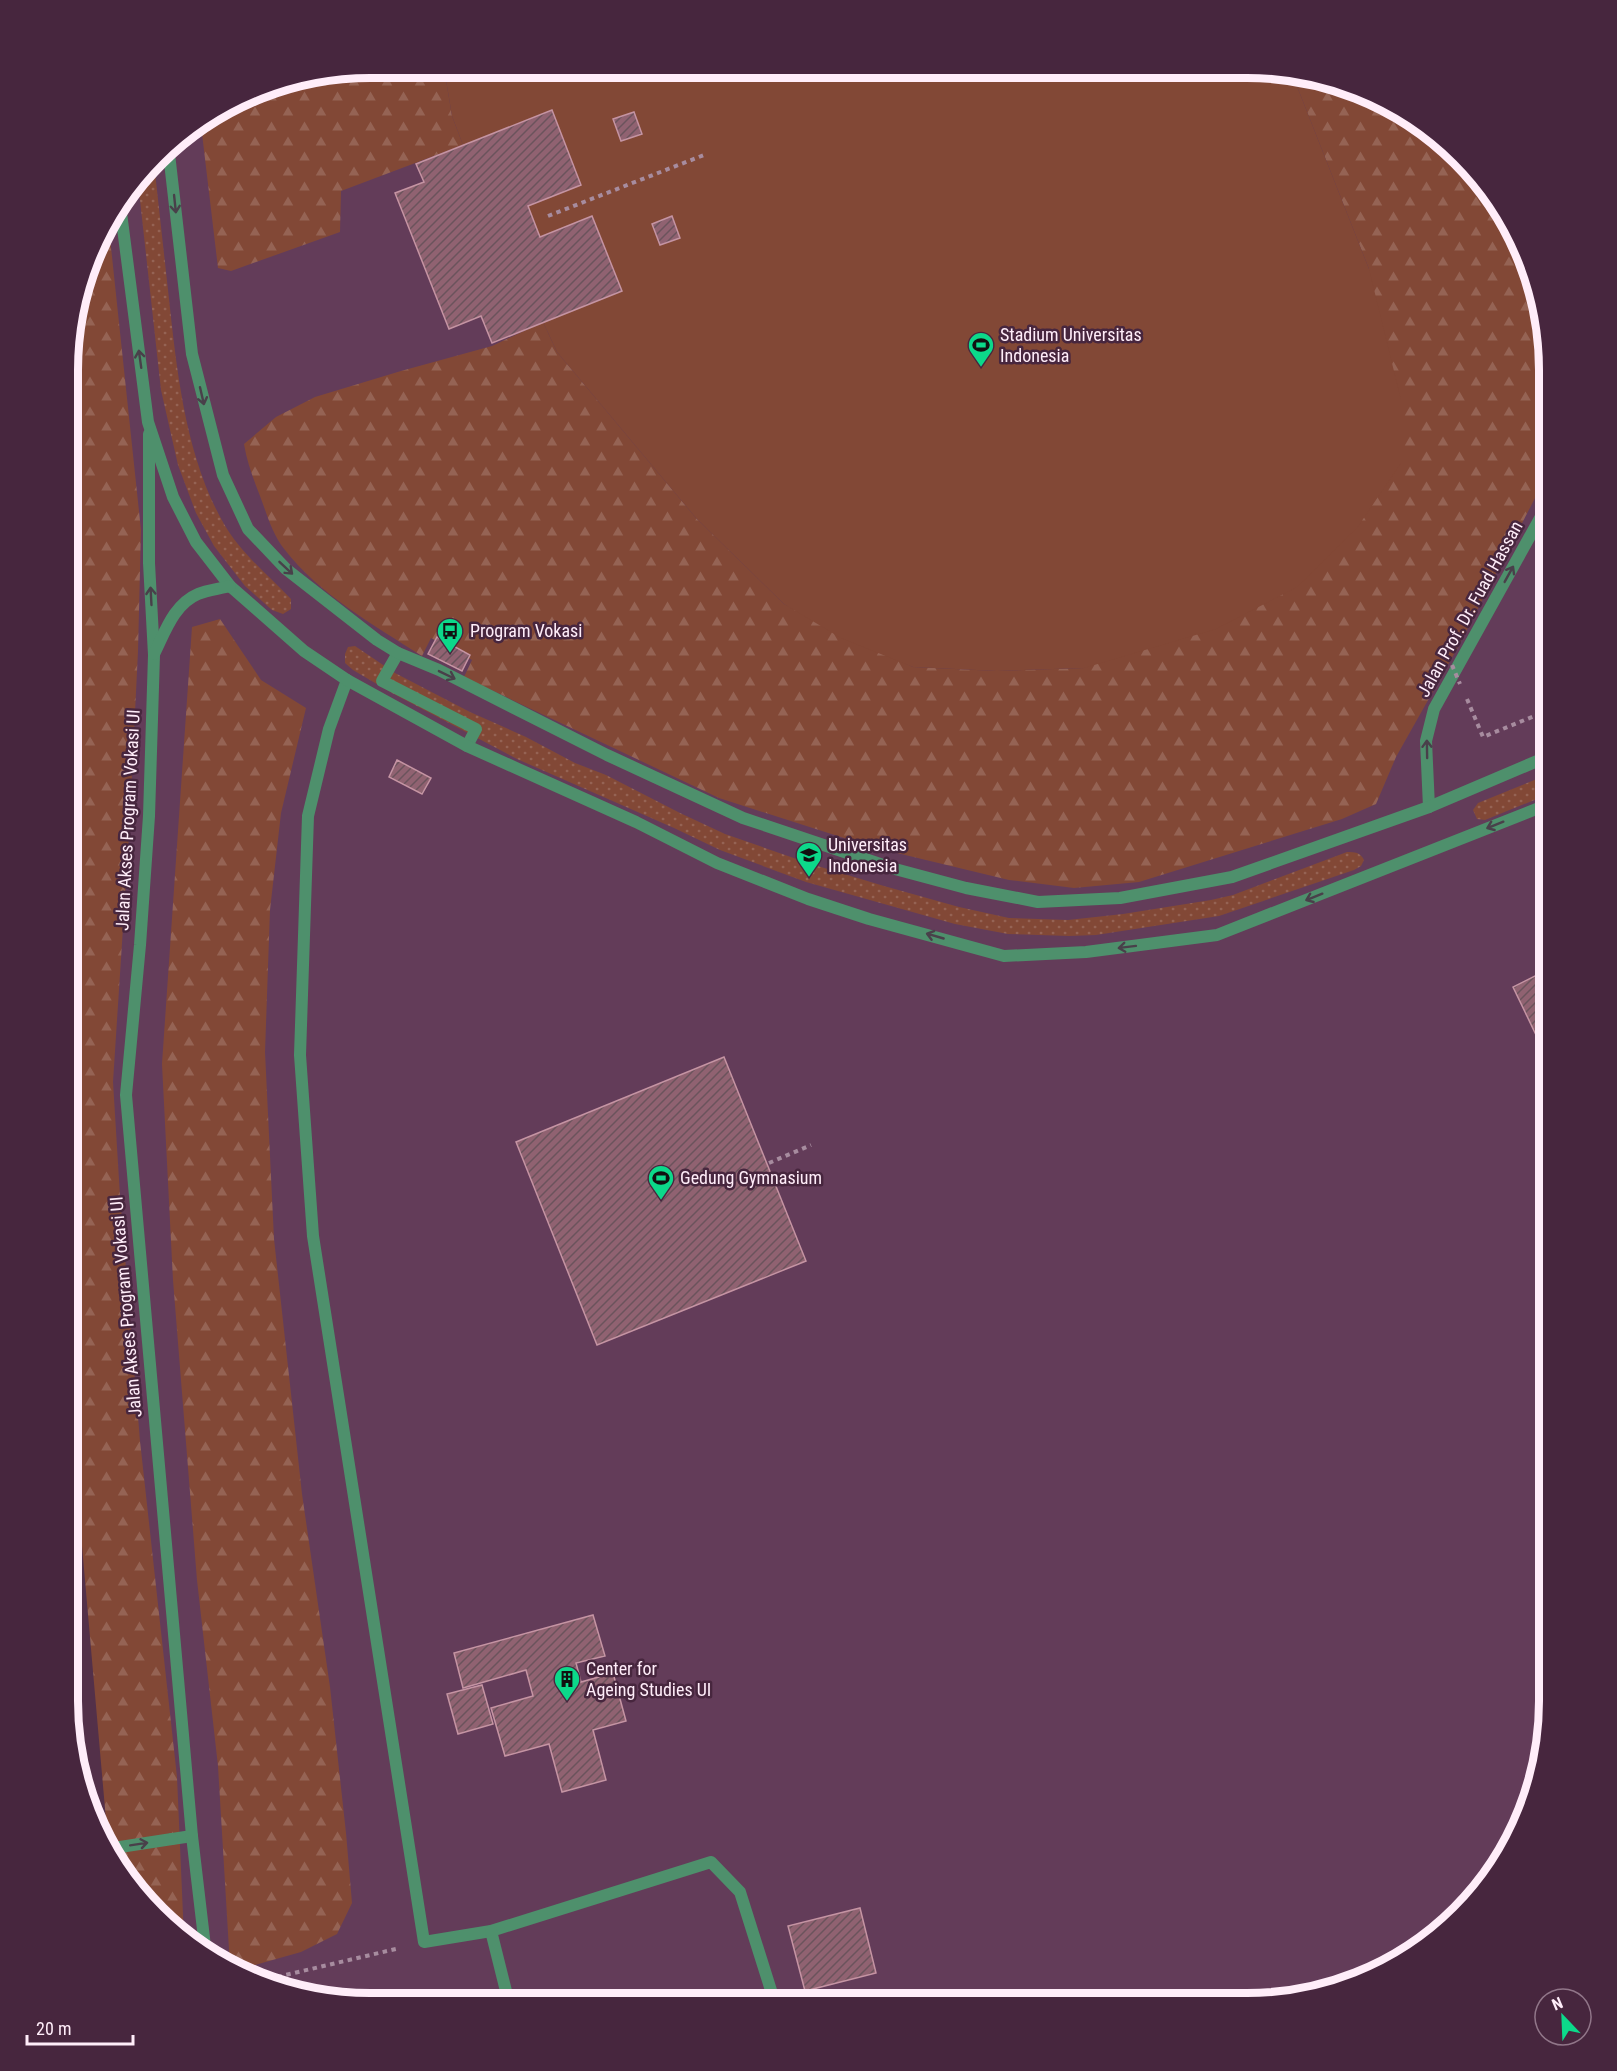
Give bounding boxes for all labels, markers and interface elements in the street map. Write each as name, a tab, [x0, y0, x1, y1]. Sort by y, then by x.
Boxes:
one-way arrow	[170, 193, 181, 213]
place label: Stadium Universitas Indonesia	[1000, 324, 1142, 366]
sports icon: Stadium Universitas Indonesia	[966, 330, 996, 368]
one-way arrow	[135, 350, 146, 370]
one-way arrow	[197, 387, 209, 406]
street label: Jalan Prof. Dr. Fuad Hassan	[1412, 517, 1527, 700]
one-way arrow	[278, 561, 293, 575]
one-way arrow	[1504, 566, 1515, 584]
one-way arrow	[145, 587, 156, 607]
bus stop icon: Program Vokasi	[435, 616, 465, 654]
place label: Program Vokasi	[470, 620, 582, 641]
one-way arrow	[438, 669, 456, 681]
street label: Jalan Akses Program Vokasi UI	[111, 709, 144, 931]
one-way arrow	[1421, 739, 1432, 759]
one-way arrow	[1486, 820, 1505, 831]
place label: Universitas Indonesia	[828, 834, 907, 876]
school or university icon: Universitas Indonesia	[794, 840, 824, 878]
one-way arrow	[1305, 892, 1323, 903]
one-way arrow	[926, 930, 945, 941]
one-way arrow	[1117, 942, 1137, 953]
sports icon: Gedung Gymnasium	[646, 1163, 676, 1201]
place label: Gedung Gymnasium	[680, 1167, 822, 1188]
street label: Jalan Akses Program Vokasi UI	[105, 1196, 146, 1418]
place label: Center for Ageing Studies UI	[586, 1658, 711, 1700]
building icon: Center for Ageing Studies UI	[552, 1664, 582, 1702]
one-way arrow	[129, 1838, 149, 1849]
north arrow	[1533, 1987, 1593, 2047]
text: N	[1549, 1993, 1566, 2014]
scale bar	[27, 2008, 134, 2046]
text: 20 m	[36, 2018, 71, 2039]

